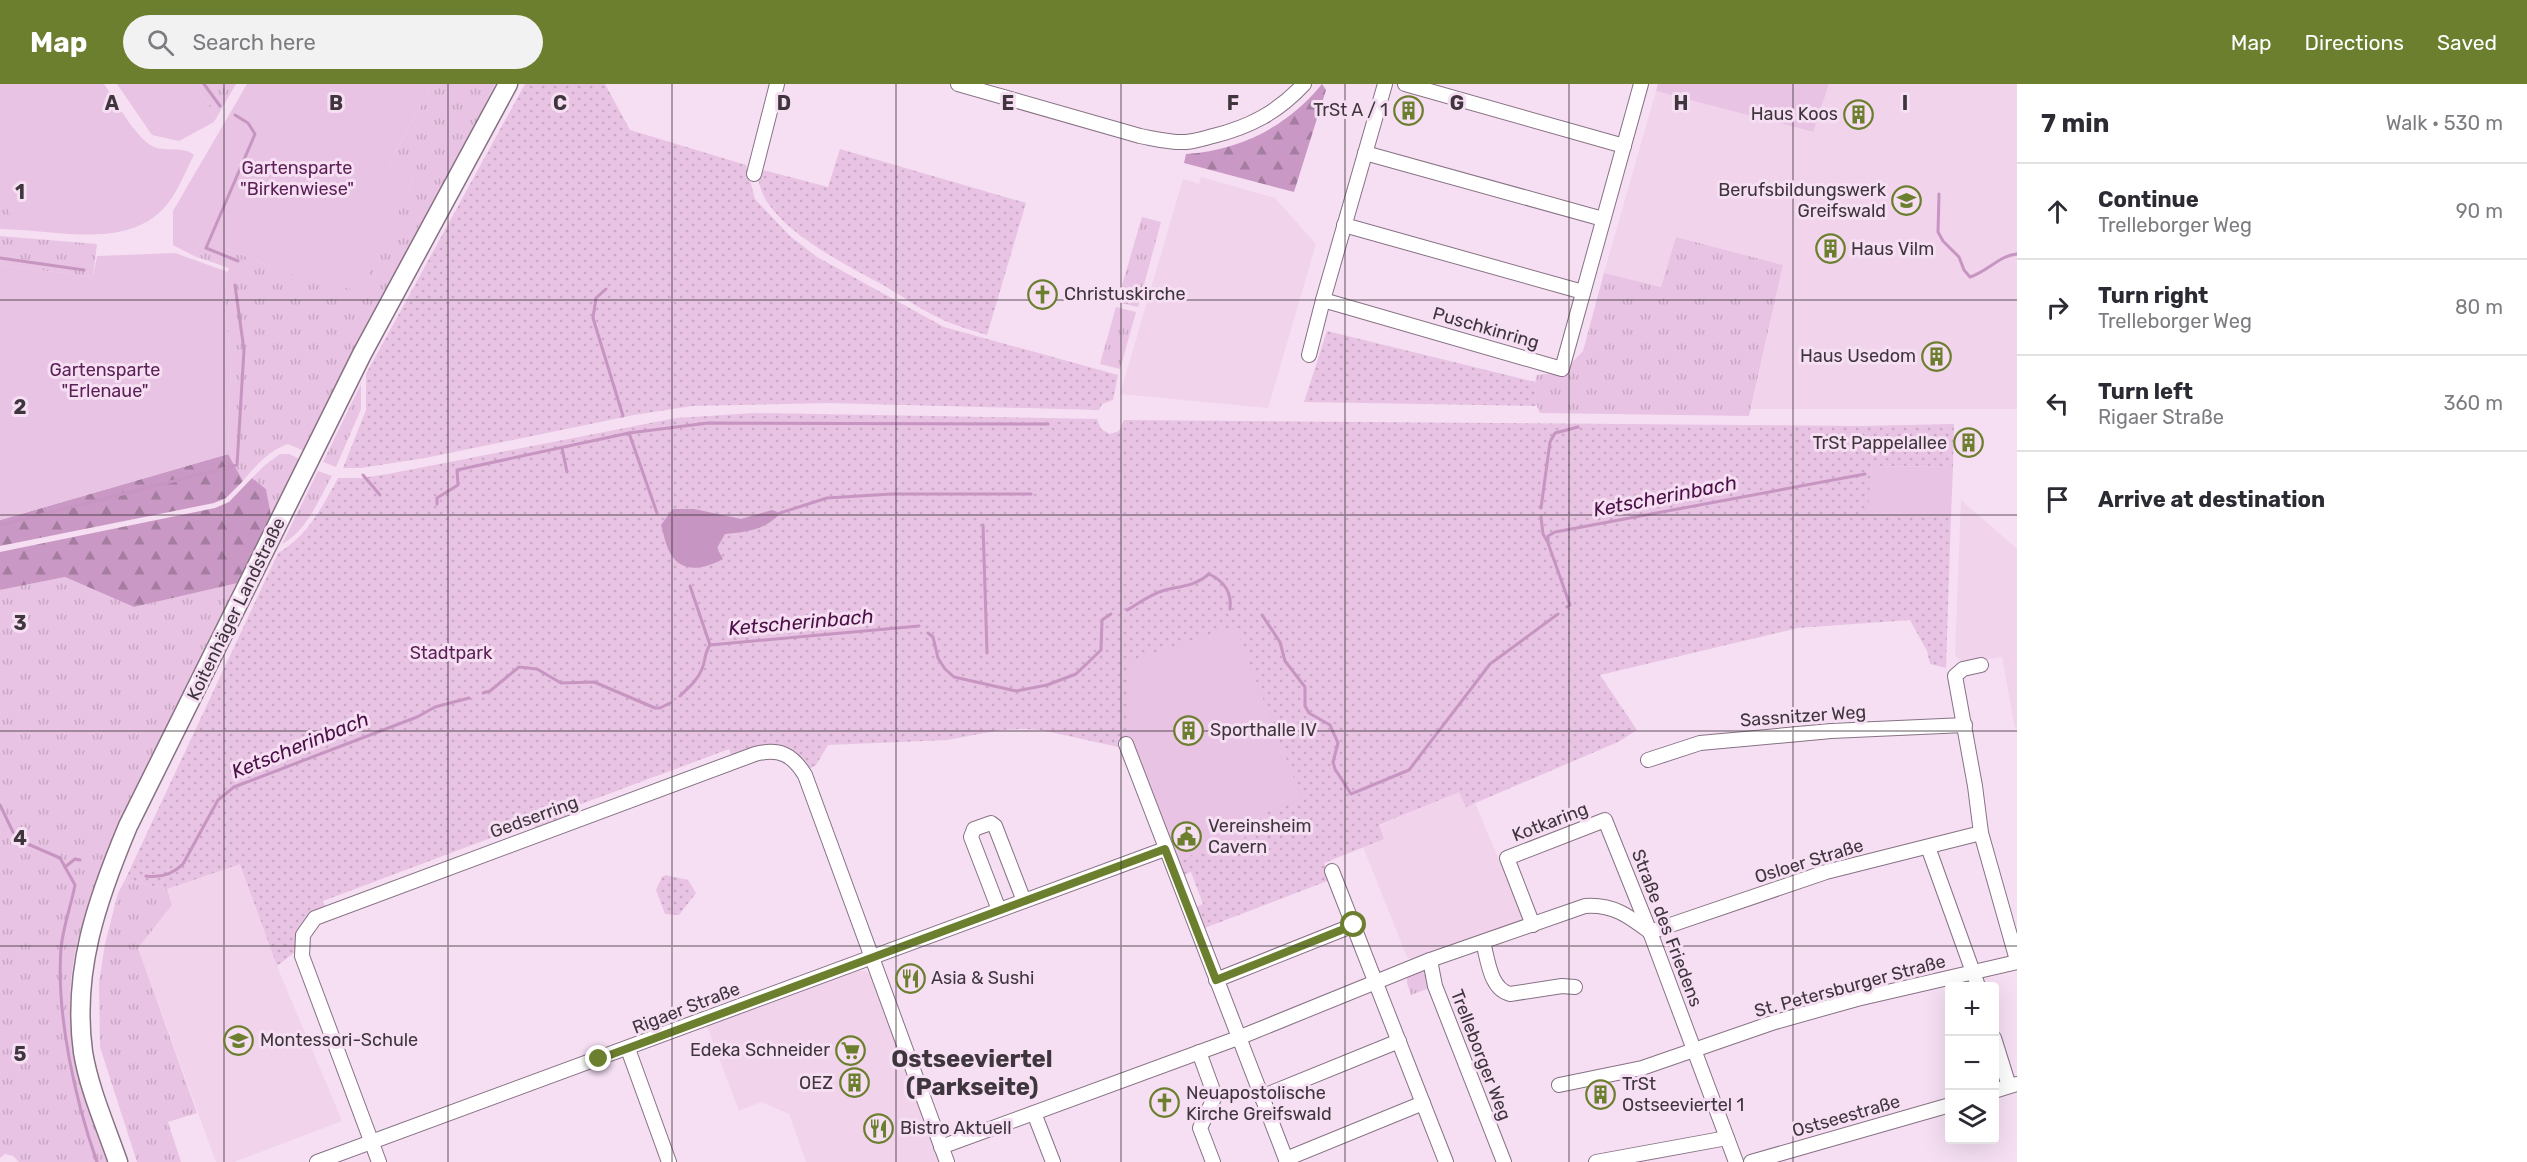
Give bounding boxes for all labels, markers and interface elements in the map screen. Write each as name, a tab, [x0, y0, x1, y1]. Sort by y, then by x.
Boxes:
search box	[123, 15, 543, 69]
text: Map	[30, 26, 87, 59]
icon: search	[144, 26, 177, 59]
text: Search here	[192, 29, 316, 56]
text: Map	[2231, 30, 2272, 55]
text: Directions	[2305, 30, 2404, 55]
text: Saved	[2437, 30, 2497, 55]
text: A	[105, 91, 120, 115]
text: B	[329, 91, 343, 115]
text: C	[553, 91, 567, 115]
text: D	[777, 91, 791, 115]
text: E	[1002, 91, 1014, 115]
text: F	[1227, 91, 1239, 115]
text: G	[1450, 91, 1464, 115]
text: H	[1674, 91, 1688, 115]
text: I	[1902, 91, 1908, 115]
building icon: TrSt A / 1	[1393, 94, 1425, 126]
building icon: Haus Koos	[1843, 98, 1875, 130]
place label: TrSt A / 1	[1313, 99, 1388, 121]
place label: Haus Koos	[1751, 103, 1838, 125]
text: 7 min	[2041, 108, 2109, 139]
text: Walk · 530 m	[2386, 111, 2503, 135]
park label: Gartensparte "Birkenwiese"	[240, 157, 354, 200]
place label: Berufsbildungswerk Greifswald	[1718, 179, 1887, 222]
text: 1	[15, 180, 25, 204]
school or university icon: Berufsbildungswerk Greifswald	[1891, 184, 1923, 216]
text: Continue	[2098, 186, 2199, 213]
icon: ahead	[2041, 195, 2074, 228]
text: 90 m	[2456, 199, 2503, 223]
text: Trelleborger Weg	[2098, 213, 2252, 237]
building icon: Haus Vilm	[1814, 233, 1846, 265]
place label: Haus Vilm	[1851, 238, 1934, 260]
church icon: Christuskirche	[1027, 278, 1059, 310]
text: Turn right	[2098, 282, 2208, 309]
place label: Christuskirche	[1064, 283, 1186, 305]
icon: right	[2041, 291, 2074, 324]
text: 80 m	[2455, 295, 2503, 319]
street label: Puschkinring	[1430, 302, 1542, 354]
text: Trelleborger Weg	[2098, 309, 2252, 333]
building icon: Haus Usedom	[1921, 340, 1953, 372]
place label: Haus Usedom	[1800, 345, 1916, 367]
park label: Gartensparte "Erlenaue"	[50, 359, 160, 402]
text: Turn left	[2098, 378, 2193, 405]
icon: left	[2041, 387, 2074, 420]
text: 360 m	[2444, 391, 2503, 415]
text: 2	[14, 395, 27, 419]
text: Rigaer Straße	[2098, 405, 2224, 429]
building icon: TrSt Pappelallee	[1952, 427, 1984, 459]
place label: TrSt Pappelallee	[1812, 432, 1947, 454]
water label: Ketscherinbach	[1591, 470, 1739, 522]
icon: arrive	[2041, 483, 2074, 516]
text: Arrive at destination	[2098, 486, 2325, 513]
street label: Koitenhäger Landstraße	[182, 514, 290, 704]
water label: Ketscherinbach	[727, 604, 875, 640]
text: 3	[13, 611, 27, 635]
park label: Stadtpark	[410, 642, 493, 664]
street label: Sassnitzer Weg	[1739, 701, 1867, 731]
water label: Ketscherinbach	[228, 707, 372, 783]
building icon: Sporthalle IV	[1173, 714, 1205, 746]
place label: Sporthalle IV	[1210, 719, 1317, 741]
street label: Gedserring	[487, 791, 581, 843]
street label: Kotkaring	[1509, 797, 1591, 847]
place label: Vereinsheim Cavern	[1208, 815, 1312, 858]
public building icon: Vereinsheim Cavern	[1171, 820, 1203, 852]
text: 4	[13, 826, 27, 850]
street label: Osloer Straße	[1752, 834, 1866, 888]
street label: Straße des Friedens	[1627, 846, 1707, 1010]
route start	[1340, 911, 1366, 937]
street label: St. Petersburger Straße	[1752, 950, 1948, 1022]
restaurant icon: Asia & Sushi	[894, 962, 926, 994]
place label: Asia & Sushi	[931, 967, 1034, 989]
street label: Rigaer Straße	[629, 977, 743, 1039]
map controls	[1945, 982, 1999, 1144]
button: +	[1945, 982, 1999, 1036]
street label: Trelleborger Weg	[1446, 986, 1516, 1124]
school or university icon: Montessori-Schule	[223, 1024, 255, 1056]
place label: Montessori-Schule	[260, 1029, 418, 1051]
supermarket icon: Edeka Schneider	[835, 1034, 867, 1066]
button: −	[1945, 1036, 1999, 1090]
place label: Edeka Schneider	[690, 1039, 830, 1061]
text: 5	[14, 1042, 27, 1066]
route end	[585, 1045, 611, 1071]
district label: Ostseeviertel (Parkseite)	[891, 1045, 1053, 1101]
building icon: OEZ	[838, 1067, 870, 1099]
place label: OEZ	[799, 1072, 833, 1094]
place label: TrSt Ostseeviertel 1	[1622, 1073, 1744, 1116]
building icon: TrSt Ostseeviertel 1	[1585, 1078, 1617, 1110]
place label: Neuapostolische Kirche Greifswald	[1186, 1082, 1332, 1125]
church icon: Neuapostolische Kirche Greifswald	[1149, 1087, 1181, 1119]
street label: Ostseestraße	[1789, 1090, 1903, 1142]
button: layers	[1945, 1090, 1999, 1144]
restaurant icon: Bistro Aktuell	[863, 1112, 895, 1144]
place label: Bistro Aktuell	[900, 1117, 1012, 1139]

